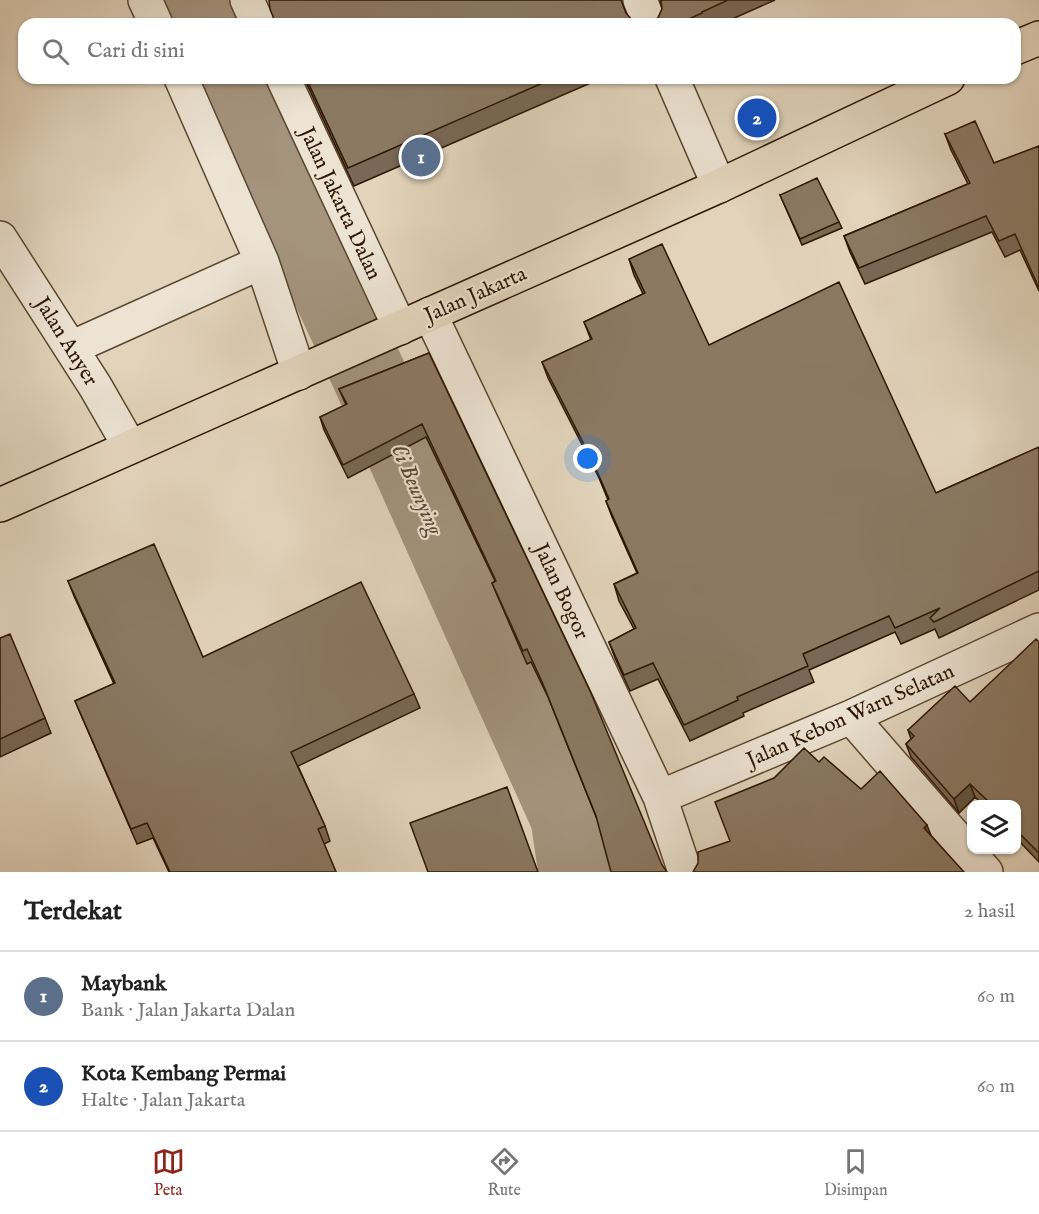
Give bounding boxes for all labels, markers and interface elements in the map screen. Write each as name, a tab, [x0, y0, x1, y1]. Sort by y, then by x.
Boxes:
search box	[18, 18, 1021, 84]
icon: search	[39, 35, 72, 68]
text: Cari di sini	[87, 37, 185, 65]
pin: 2	[738, 96, 777, 140]
street label: Jalan Jakarta Dalan	[292, 121, 387, 284]
pin: 1	[402, 134, 440, 180]
street label: Jalan Jakarta	[418, 260, 532, 331]
street label: Jalan Anyer	[27, 290, 104, 392]
water label: Ci Beunying	[384, 440, 449, 541]
your location	[573, 444, 602, 473]
street label: Jalan Bogor	[526, 537, 595, 644]
street label: Jalan Kebon Waru Selatan	[741, 658, 959, 775]
map controls	[967, 800, 1021, 854]
button: layers	[967, 800, 1021, 854]
text: Terdekat	[24, 895, 122, 928]
text: 2 hasil	[964, 899, 1015, 924]
text: Maybank	[81, 970, 167, 998]
text: 1	[40, 984, 47, 1009]
text: 60 m	[977, 984, 1015, 1009]
text: Bank · Jalan Jakarta Dalan	[81, 998, 295, 1023]
text: Kota Kembang Permai	[81, 1060, 286, 1088]
text: 2	[39, 1074, 48, 1099]
text: 60 m	[977, 1074, 1015, 1099]
text: Halte · Jalan Jakarta	[81, 1088, 245, 1113]
tab: Peta	[152, 1145, 185, 1201]
tab: Rute	[488, 1145, 521, 1201]
tab: Disimpan	[824, 1145, 887, 1201]

